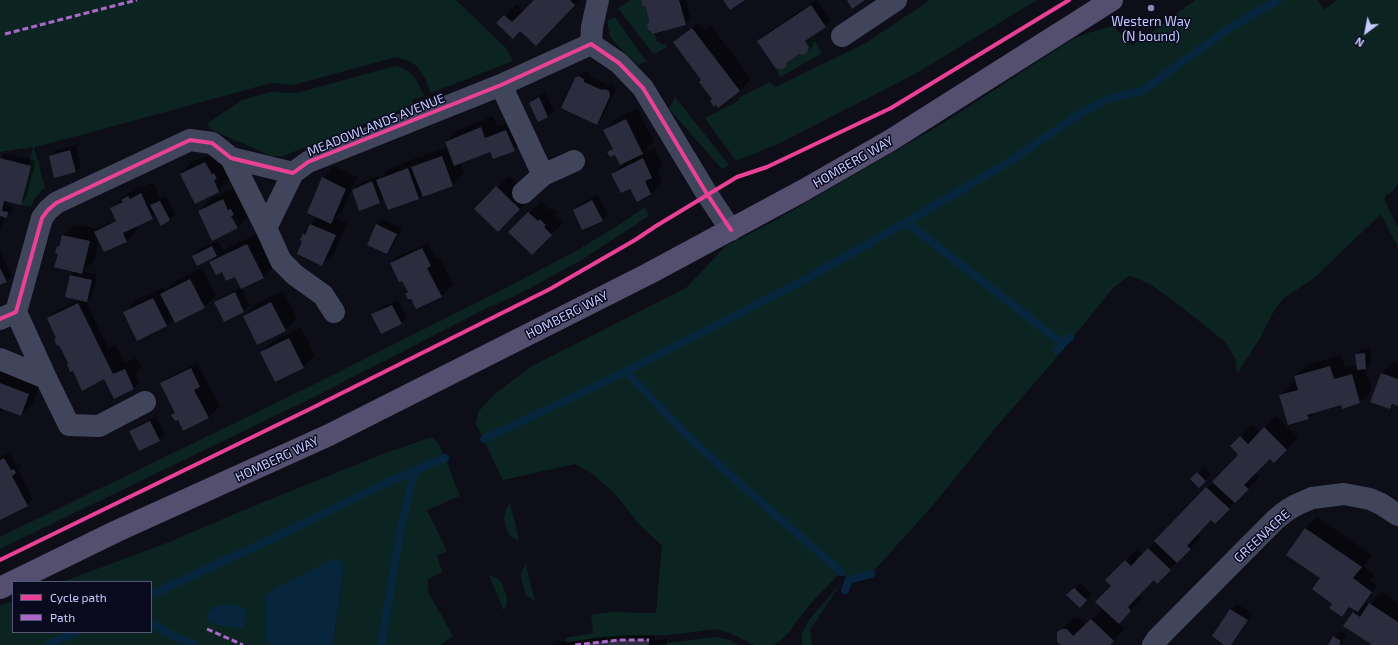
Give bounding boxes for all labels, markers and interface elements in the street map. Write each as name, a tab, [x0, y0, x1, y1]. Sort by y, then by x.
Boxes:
marker: Western Way (N bound)	[1146, 3, 1156, 13]
north arrow	[1346, 12, 1386, 52]
place label: Western Way (N bound)	[1111, 14, 1191, 45]
text: N	[1353, 35, 1366, 50]
street label: MEADOWLANDS AVENUE	[305, 90, 447, 160]
street label: HOMBERG WAY	[810, 133, 896, 191]
street label: HOMBERG WAY	[523, 288, 611, 342]
street label: HOMBERG WAY	[233, 433, 321, 485]
street label: GREENACRE	[1231, 506, 1293, 566]
legend	[12, 581, 152, 633]
text: Cycle path	[50, 590, 107, 604]
text: Path	[50, 610, 75, 624]

